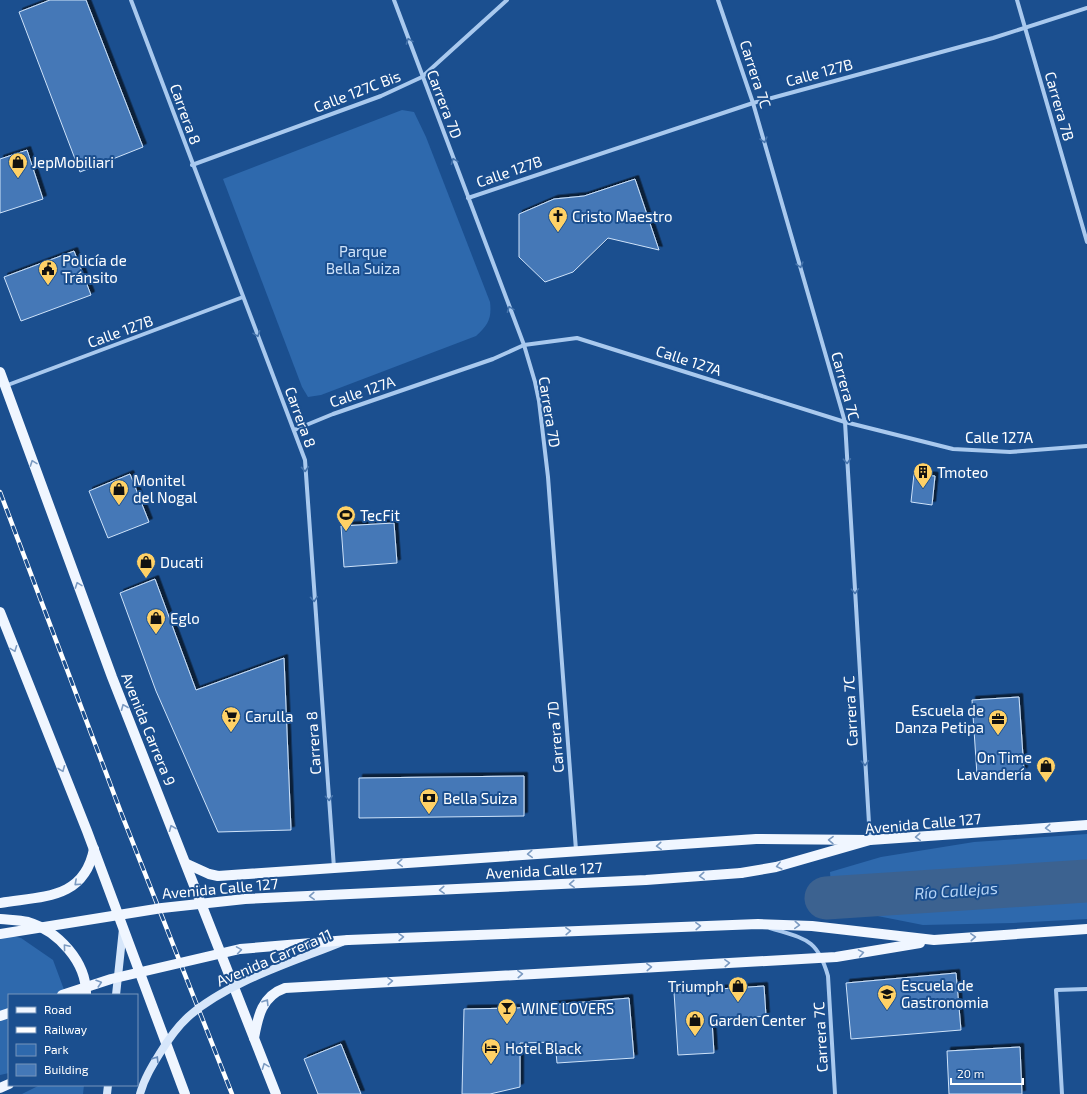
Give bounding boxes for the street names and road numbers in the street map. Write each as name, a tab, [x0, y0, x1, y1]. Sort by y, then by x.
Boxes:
street label: Carrera 7C	[737, 38, 776, 111]
street label: Calle 127B	[784, 54, 854, 90]
street label: Calle 127C Bis	[311, 66, 403, 116]
street label: Carrera 7D	[424, 67, 466, 141]
street label: Carrera 7B	[1042, 69, 1078, 143]
street label: Carrera 8	[167, 81, 205, 147]
street label: Calle 127B	[474, 151, 544, 191]
street label: Calle 127B	[85, 311, 155, 351]
street label: Calle 127A	[654, 341, 725, 379]
street label: Carrera 7C	[828, 350, 864, 423]
street label: Calle 127A	[327, 371, 398, 411]
street label: Carrera 7D	[535, 375, 565, 449]
street label: Carrera 8	[282, 384, 320, 450]
street label: Calle 127A	[965, 428, 1034, 446]
street label: Avenida Carrera 9	[118, 670, 180, 788]
street label: Carrera 7C	[839, 675, 861, 747]
street label: Carrera 7D	[543, 700, 567, 774]
street label: Carrera 8	[302, 711, 324, 775]
street label: Avenida Calle 127	[864, 809, 982, 837]
street label: Avenida Calle 127	[485, 858, 603, 882]
street label: Avenida Calle 127	[161, 874, 279, 902]
street label: Avenida Carrera 11	[214, 925, 334, 989]
street label: Carrera 7C	[809, 1001, 831, 1073]

